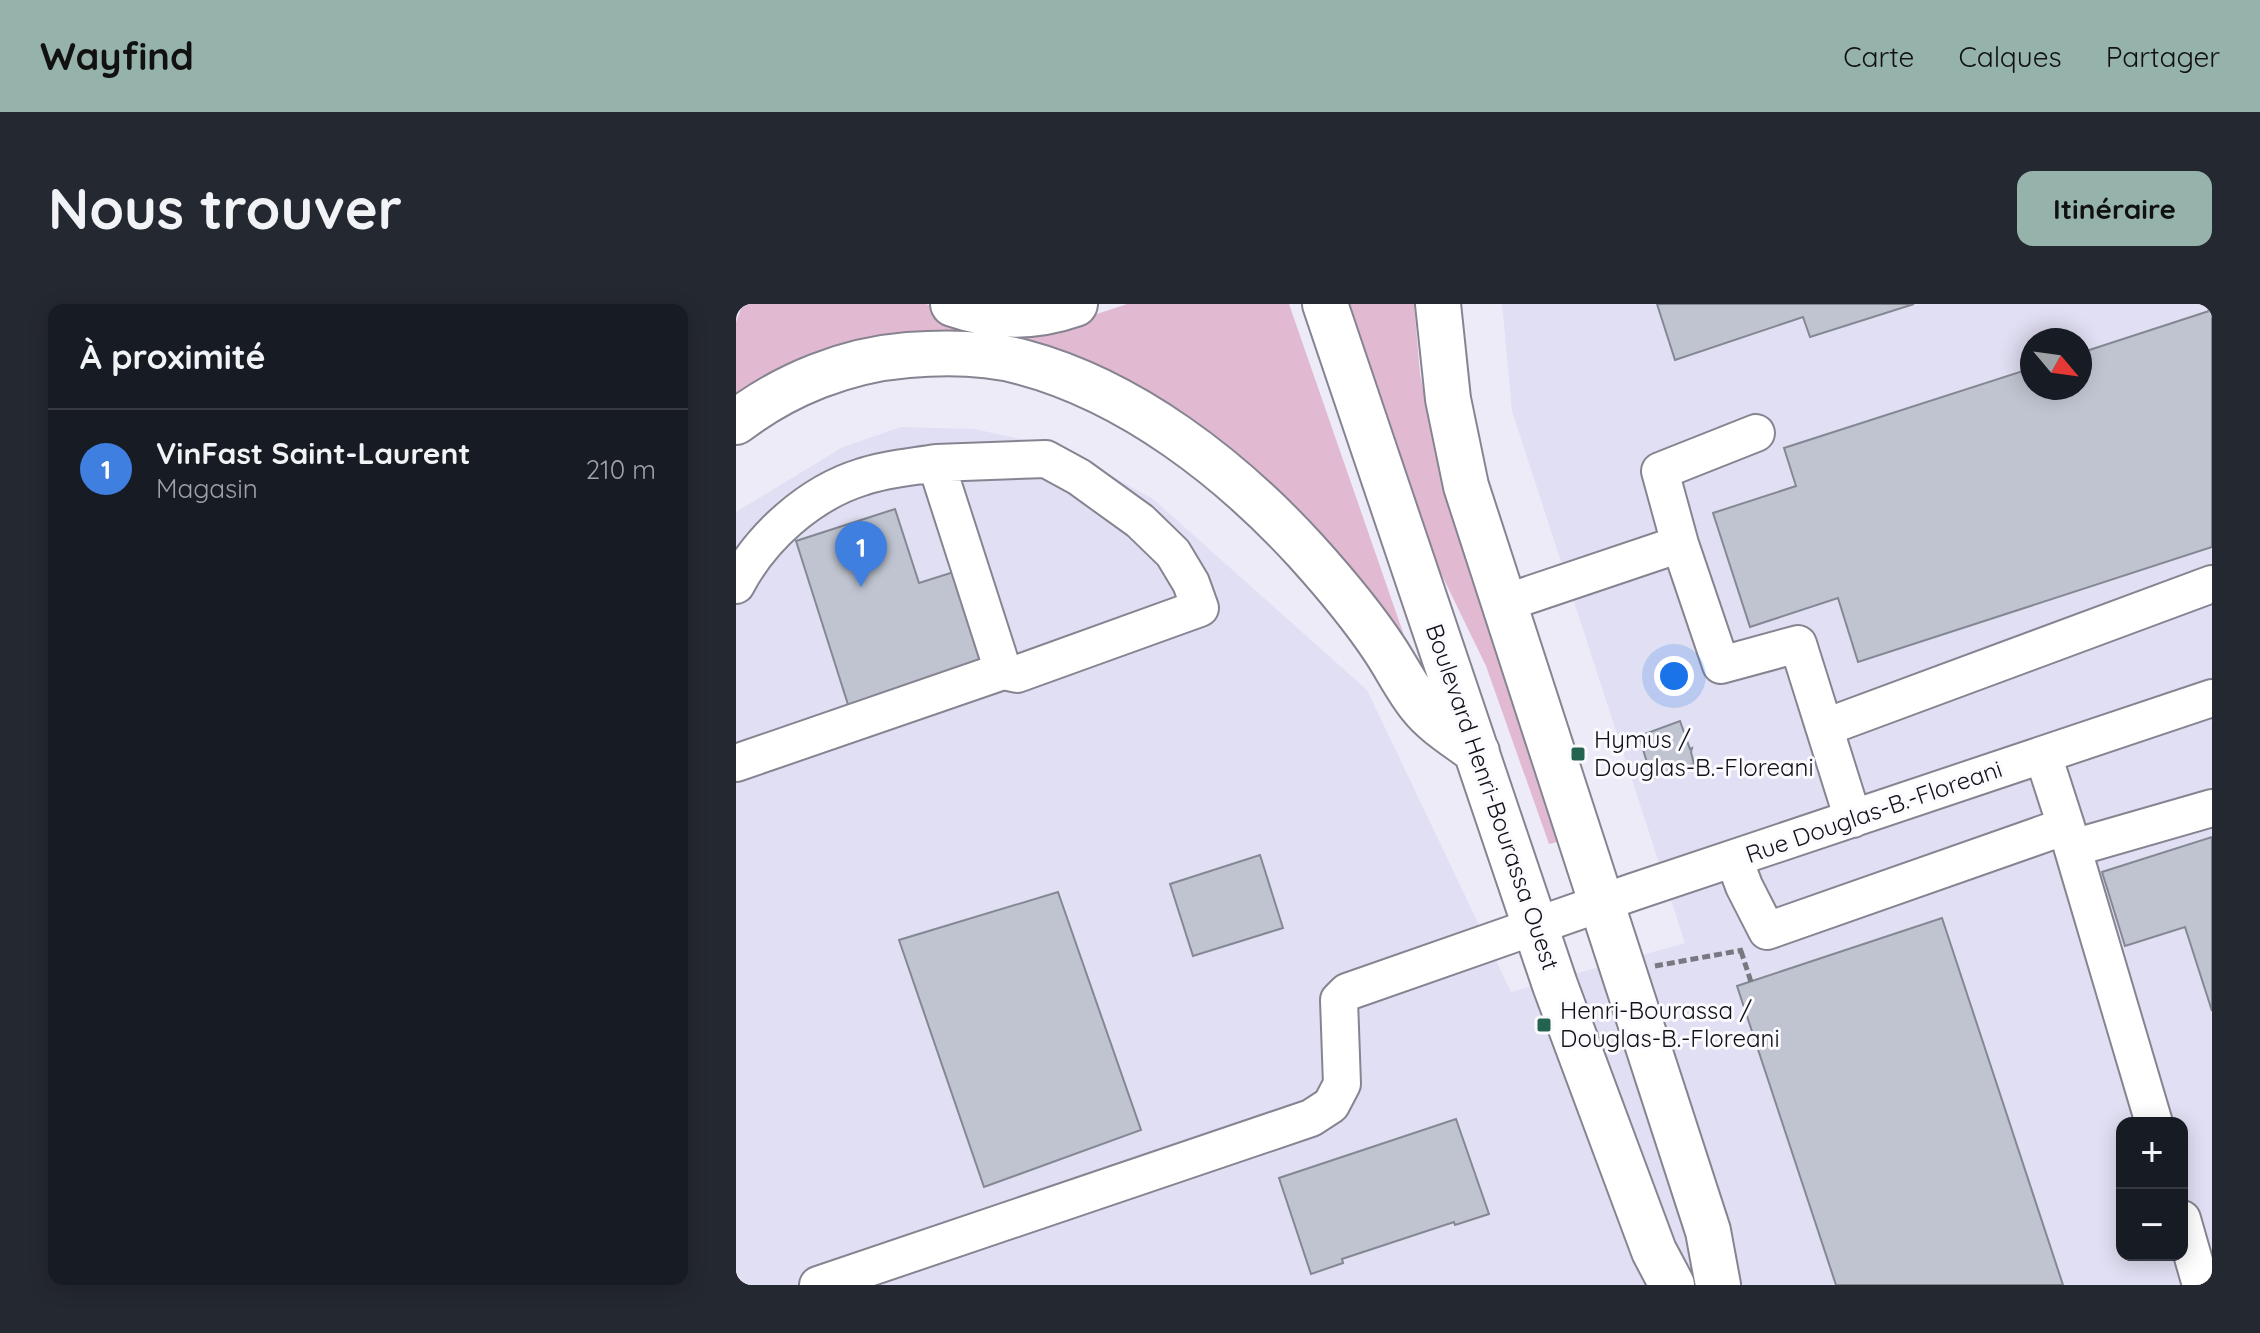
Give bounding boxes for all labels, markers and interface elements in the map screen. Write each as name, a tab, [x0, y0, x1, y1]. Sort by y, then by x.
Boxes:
text: Wayfind	[40, 32, 194, 80]
text: Carte	[1843, 39, 1914, 74]
text: Calques	[1958, 39, 2062, 74]
text: Partager	[2106, 39, 2220, 74]
button: Itinéraire	[2017, 171, 2212, 246]
text: Nous trouver	[48, 173, 402, 243]
north arrow	[2020, 328, 2092, 400]
text: À proximité	[80, 335, 266, 378]
text: VinFast Saint-Laurent	[156, 434, 471, 472]
text: 1	[101, 453, 111, 486]
text: 210 m	[586, 453, 656, 486]
text: Magasin	[156, 472, 258, 505]
pin: 1	[835, 521, 887, 587]
street label: Boulevard Henri-Bourassa Ouest	[1420, 620, 1566, 974]
your location	[1654, 656, 1694, 696]
place label: Hymus / Douglas-B.-Floreani	[1594, 724, 1814, 782]
marker: Hymus / Douglas-B.-Floreani	[1569, 745, 1587, 763]
street label: Rue Douglas-B.-Floreani	[1742, 753, 2006, 869]
place label: Henri-Bourassa / Douglas-B.-Floreani	[1560, 995, 1780, 1053]
marker: Henri-Bourassa / Douglas-B.-Floreani	[1535, 1016, 1553, 1034]
map controls	[2116, 1117, 2188, 1261]
button: +	[2116, 1117, 2188, 1189]
button: −	[2116, 1189, 2188, 1261]

